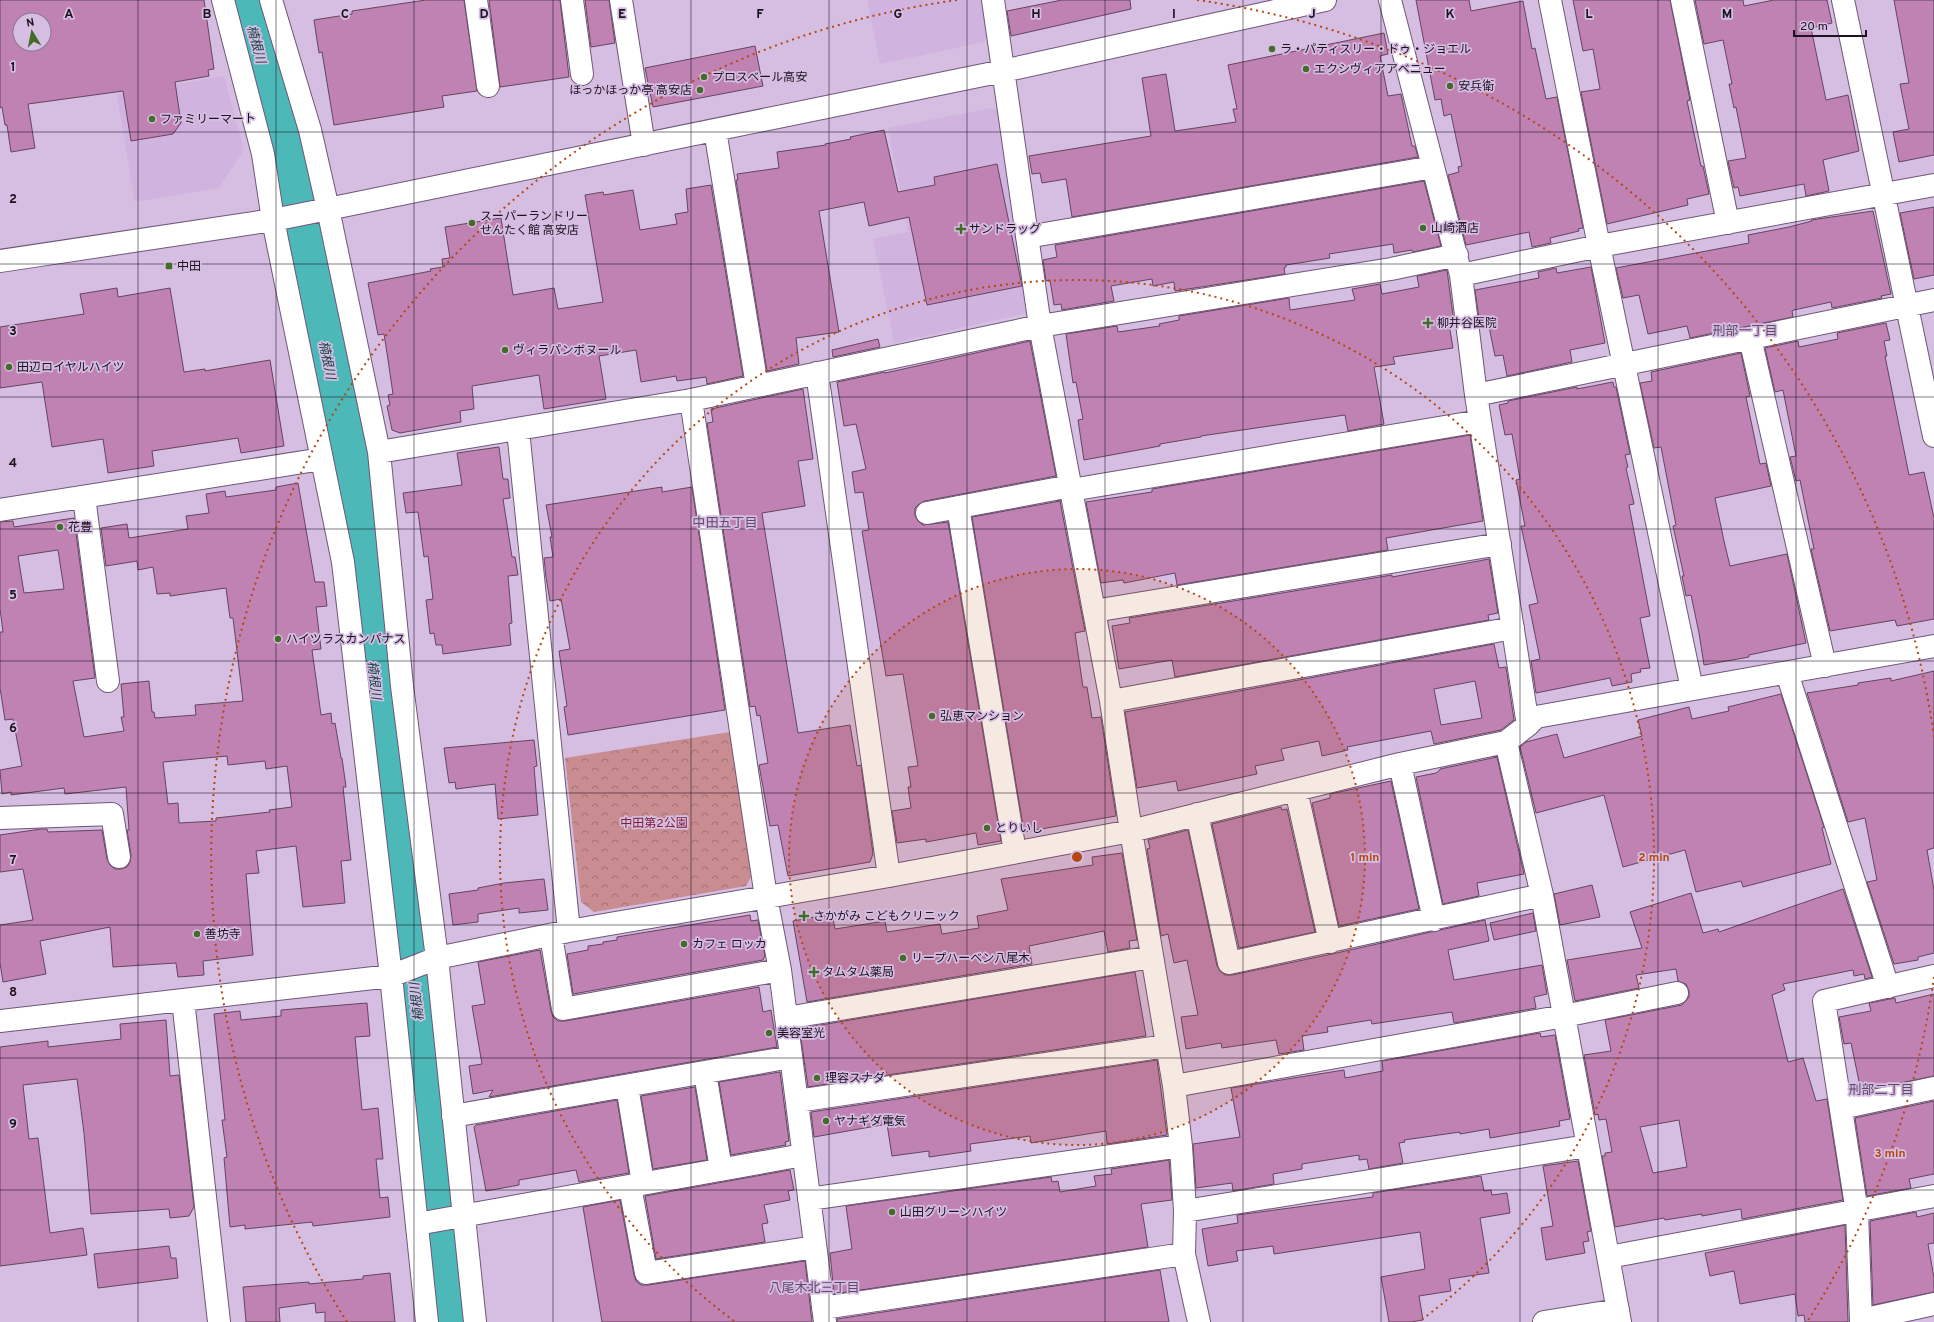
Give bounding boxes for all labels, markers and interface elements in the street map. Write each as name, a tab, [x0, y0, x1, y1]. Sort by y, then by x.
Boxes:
text: A	[64, 7, 74, 23]
text: B	[203, 7, 212, 23]
text: C	[341, 7, 349, 23]
text: D	[479, 7, 489, 23]
text: E	[618, 7, 626, 23]
text: F	[756, 7, 764, 23]
text: G	[894, 7, 903, 23]
text: H	[1031, 7, 1041, 23]
text: I	[1172, 7, 1176, 23]
text: J	[1308, 7, 1316, 23]
text: K	[1445, 7, 1455, 23]
text: L	[1585, 7, 1593, 23]
text: M	[1722, 7, 1732, 23]
north arrow	[12, 12, 52, 52]
scale bar	[1794, 12, 1866, 38]
text: N	[25, 16, 36, 31]
text: 20 m	[1800, 19, 1828, 35]
water label: 楠根川	[242, 24, 268, 67]
place label: ラ・パティスリー・ドゥ・ジョエル	[1280, 42, 1471, 58]
marker: ラ・パティスリー・ドゥ・ジョエル	[1267, 44, 1277, 54]
text: 1	[10, 60, 16, 76]
place label: エクシヴィアアベニュー	[1314, 62, 1446, 78]
marker: エクシヴィアアベニュー	[1301, 64, 1311, 74]
place label: プロスベール高安	[712, 70, 807, 86]
marker: プロスベール高安	[699, 72, 709, 82]
place label: 安兵衛	[1458, 79, 1494, 95]
marker: 安兵衛	[1445, 81, 1455, 91]
place label: ほっかほっか亭 高安店	[569, 83, 692, 99]
marker: ほっかほっか亭 高安店	[695, 85, 705, 95]
place label: ファミリーマート	[160, 112, 256, 128]
marker: ファミリーマート	[147, 114, 157, 124]
text: 2	[9, 192, 17, 208]
place label: スーパーランドリー せんたく館 高安店	[480, 209, 588, 239]
marker: スーパーランドリー せんたく館 高安店	[467, 218, 477, 228]
place label: 山崎酒店	[1431, 221, 1479, 237]
place label: サンドラッグ	[969, 222, 1041, 238]
marker: 山崎酒店	[1418, 223, 1428, 233]
marker: サンドラッグ	[956, 224, 966, 234]
place label: 中田	[177, 259, 201, 275]
marker: 中田	[164, 261, 174, 271]
place label: 柳井谷医院	[1437, 316, 1497, 332]
marker: 柳井谷医院	[1422, 317, 1434, 329]
text: 3	[9, 324, 17, 340]
district label: 刑部一丁目	[1712, 324, 1778, 340]
water label: 楠根川	[314, 340, 338, 383]
place label: ヴィラパンボヌール	[513, 343, 621, 359]
marker: ヴィラパンボヌール	[500, 345, 510, 355]
place label: 田辺ロイヤルハイツ	[17, 360, 124, 376]
marker: 田辺ロイヤルハイツ	[4, 362, 14, 372]
text: 4	[9, 456, 17, 472]
district label: 中田五丁目	[692, 516, 758, 532]
place label: 花豊	[68, 520, 92, 536]
marker: 花豊	[55, 522, 65, 532]
text: 5	[9, 588, 17, 604]
place label: ハイツラスカンパナス	[286, 632, 406, 648]
marker: ハイツラスカンパナス	[273, 634, 283, 644]
water label: 楠根川	[363, 660, 384, 703]
place label: 弘恵マンション	[940, 709, 1024, 725]
marker: 弘恵マンション	[927, 711, 937, 721]
text: 6	[9, 721, 17, 737]
park label: 中田第2公園	[620, 816, 688, 832]
place label: とりいし	[995, 821, 1043, 837]
marker: とりいし	[982, 823, 992, 833]
centre of rings	[1070, 850, 1084, 864]
text: 1 min	[1351, 850, 1379, 866]
text: 2 min	[1638, 850, 1670, 866]
text: 7	[10, 853, 17, 869]
place label: さかがみ こどもクリニック	[813, 909, 960, 925]
marker: さかがみ こどもクリニック	[798, 910, 810, 922]
place label: 善坊寺	[205, 927, 241, 943]
marker: 善坊寺	[192, 929, 202, 939]
place label: カフェ ロッカ	[692, 937, 767, 953]
marker: カフェ ロッカ	[679, 939, 689, 949]
place label: リープハーベン八尾木	[911, 951, 1030, 967]
marker: リープハーベン八尾木	[898, 953, 908, 963]
place label: タムタム薬局	[822, 965, 894, 981]
marker: タムタム薬局	[809, 967, 819, 977]
water label: 楠根川	[407, 979, 428, 1022]
text: 8	[9, 985, 17, 1001]
place label: 美容室光	[777, 1026, 825, 1042]
marker: 美容室光	[764, 1028, 774, 1038]
place label: 理容スナダ	[825, 1071, 885, 1087]
marker: 理容スナダ	[812, 1073, 822, 1083]
district label: 刑部二丁目	[1848, 1083, 1914, 1099]
place label: ヤナギダ電気	[834, 1114, 906, 1130]
marker: ヤナギダ電気	[821, 1116, 831, 1126]
text: 9	[9, 1117, 17, 1133]
text: 3 min	[1874, 1146, 1906, 1162]
place label: 山田グリーンハイツ	[900, 1205, 1007, 1221]
marker: 山田グリーンハイツ	[887, 1207, 897, 1217]
district label: 八尾木北三丁目	[768, 1280, 860, 1297]

